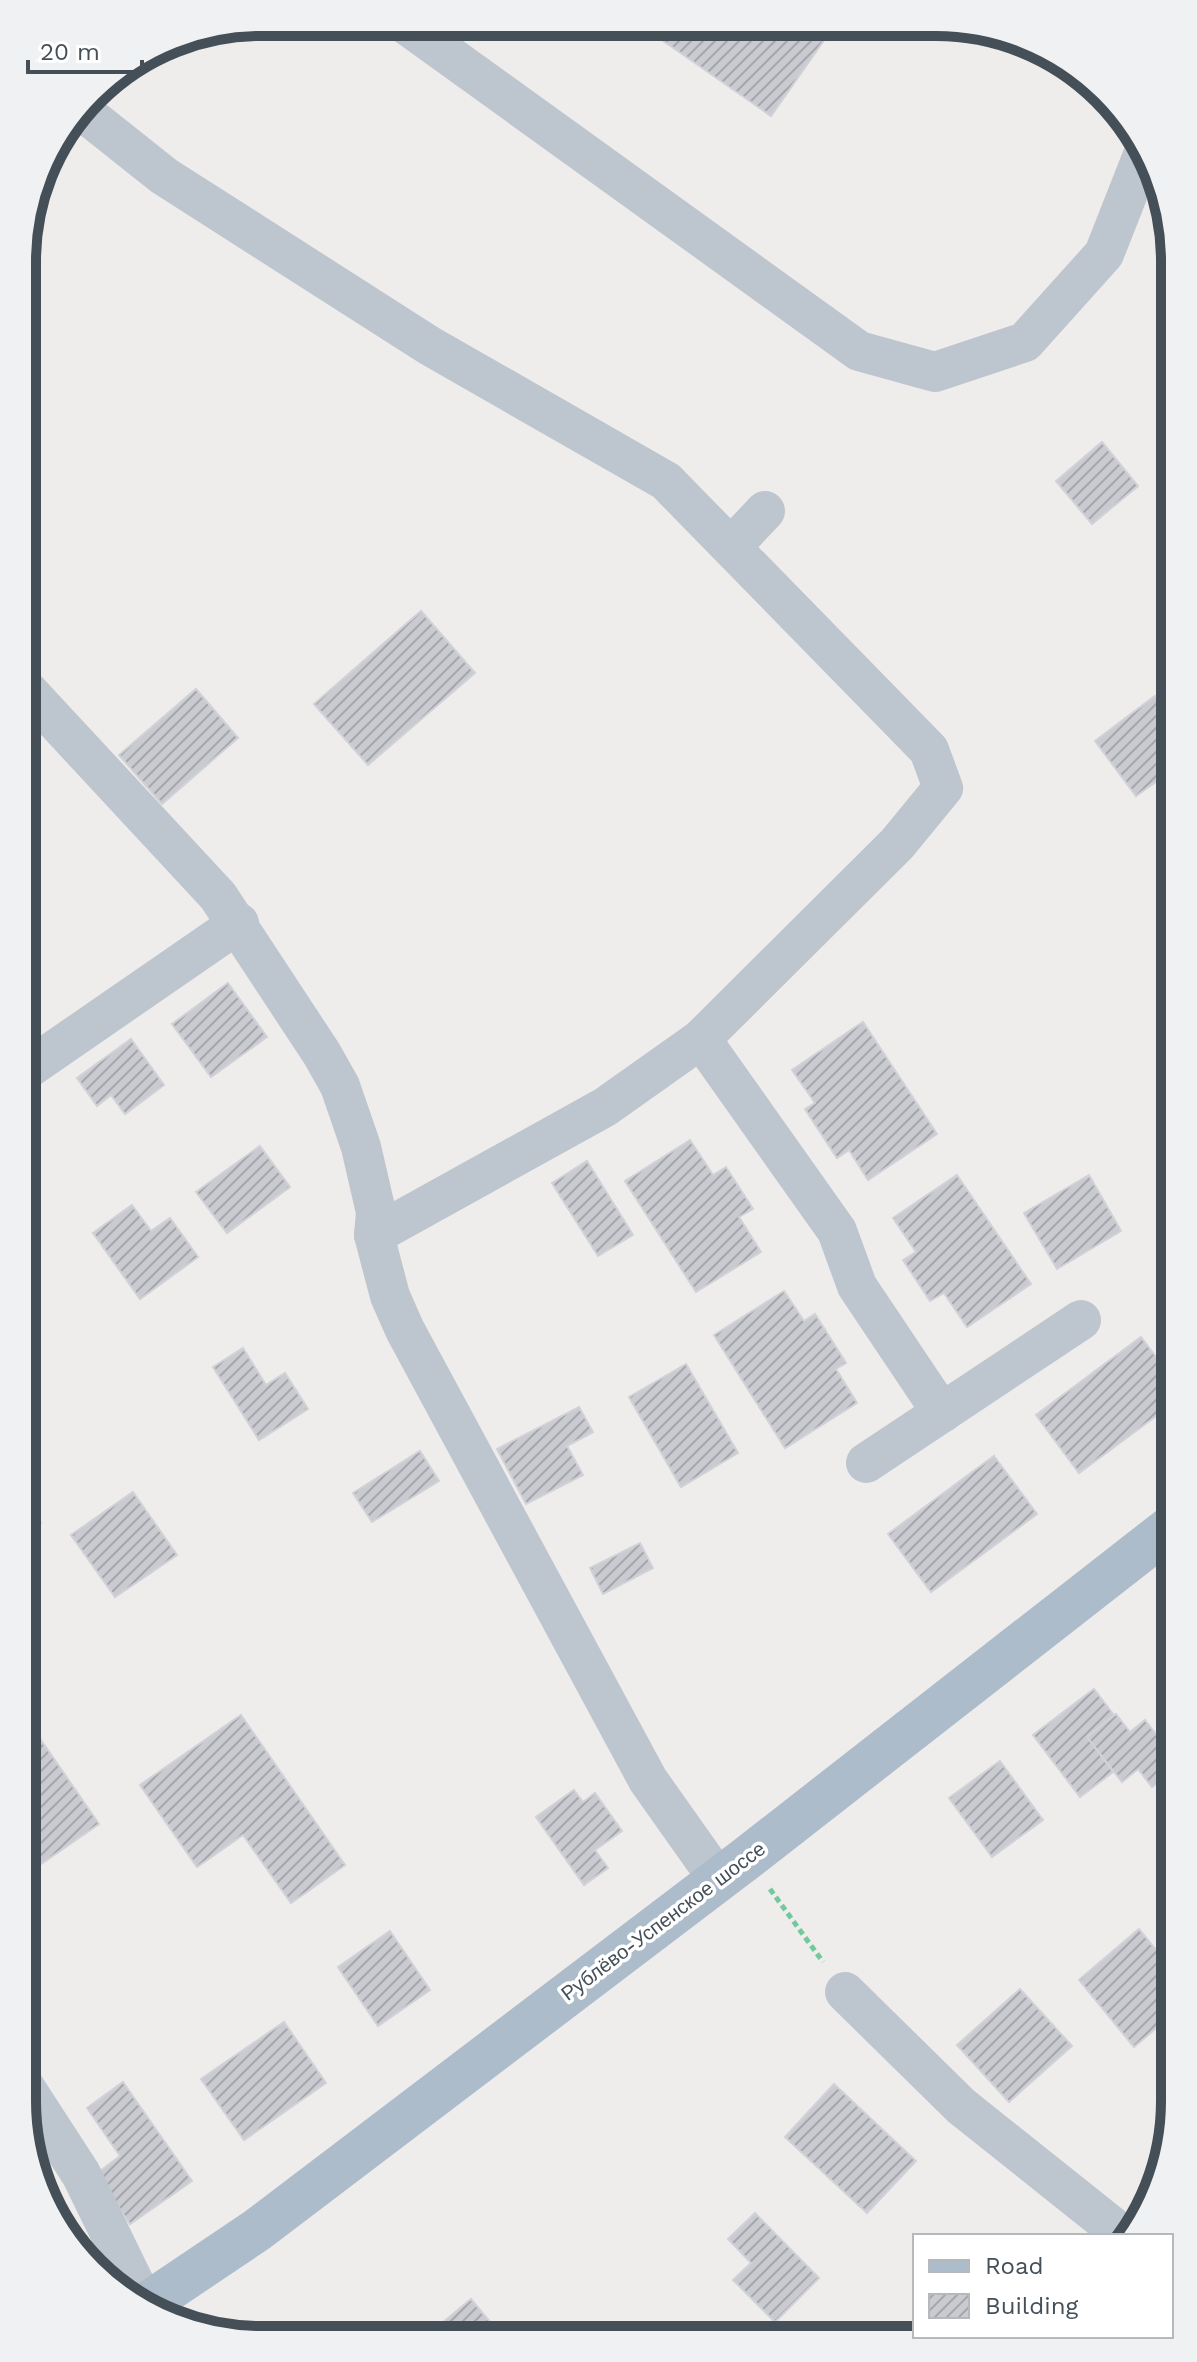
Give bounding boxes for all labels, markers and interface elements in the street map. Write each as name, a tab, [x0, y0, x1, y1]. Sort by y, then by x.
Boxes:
scale bar	[28, 24, 142, 74]
text: 20 m	[40, 38, 100, 66]
street label: Рублёво-Успенское шоссе	[556, 1836, 770, 2006]
legend	[913, 2234, 1173, 2338]
text: Road	[985, 2252, 1044, 2280]
text: Building	[985, 2292, 1078, 2320]

